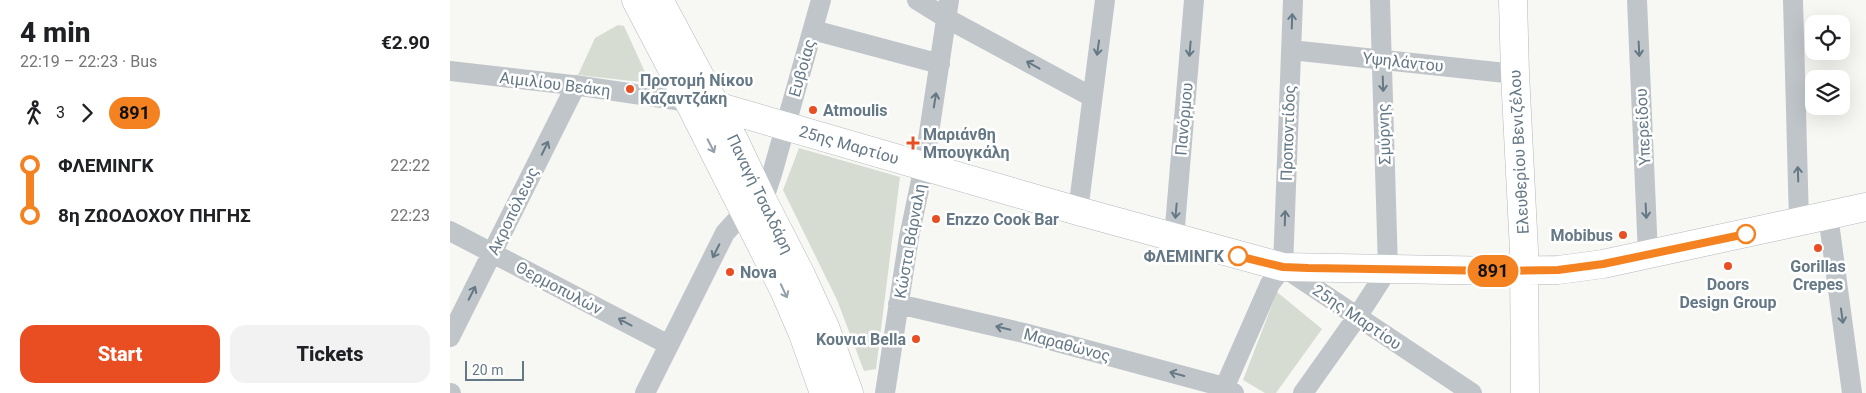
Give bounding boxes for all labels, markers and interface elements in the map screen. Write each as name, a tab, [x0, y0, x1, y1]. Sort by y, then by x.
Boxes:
one-way arrow	[1288, 13, 1297, 29]
map controls	[1805, 15, 1850, 115]
button: locate	[1805, 15, 1850, 60]
text: 4 min	[20, 16, 91, 49]
text: €2.90	[381, 31, 430, 54]
street label: Ευβοίας	[785, 37, 819, 99]
one-way arrow	[1093, 40, 1103, 56]
one-way arrow	[1185, 40, 1194, 56]
one-way arrow	[1634, 40, 1643, 56]
street label: Υψηλάντου	[1362, 48, 1444, 76]
text: 22:19 – 22:23 · Bus	[20, 52, 157, 71]
one-way arrow	[1026, 60, 1041, 70]
street label: Αιμιλίου Βεάκη	[499, 68, 611, 100]
street label: Ελευθερίου Βενιζέλου	[1505, 69, 1533, 235]
button: layers	[1805, 70, 1850, 115]
place label: Προτομή Νίκου Καζαντζάκη	[640, 71, 753, 108]
one-way arrow	[1378, 75, 1388, 91]
street label: Πανόρμου	[1171, 82, 1197, 156]
marker: Προτομή Νίκου Καζαντζάκη	[624, 83, 636, 95]
street label: Προποντίδος	[1277, 85, 1299, 181]
street label: Υπερείδου	[1631, 88, 1655, 166]
one-way arrow	[930, 93, 940, 109]
icon: walk	[20, 99, 48, 127]
icon: forward	[73, 99, 101, 127]
place label: Atmoulis	[823, 101, 888, 120]
text: 891	[119, 102, 150, 123]
text: 3	[56, 103, 65, 122]
street label: Σμύρνης	[1373, 103, 1395, 165]
marker: Atmoulis	[807, 104, 819, 116]
street label: 25ης Μαρτίου	[797, 122, 901, 168]
place label: Μαριάνθη Μπουγκάλη	[923, 125, 1010, 162]
street label: Παναγή Τσαλδάρη	[723, 131, 797, 257]
marker: Μαριάνθη Μπουγκάλη	[907, 137, 919, 149]
one-way arrow	[707, 138, 716, 153]
one-way arrow	[541, 141, 550, 156]
text: ΦΛΕΜΙΝΓΚ	[58, 154, 154, 177]
text: 22:22	[390, 156, 430, 175]
street label: Ακροπόλεως	[484, 164, 542, 258]
one-way arrow	[1793, 166, 1802, 182]
street label: Κώστα Βάρναλη	[891, 182, 929, 300]
one-way arrow	[1171, 202, 1181, 218]
one-way arrow	[1642, 203, 1651, 219]
text: 8η ΖΩΟΔΟΧΟΥ ΠΗΓΗΣ	[58, 204, 251, 227]
text: 22:23	[390, 206, 430, 225]
place label: Enzzo Cook Bar	[946, 210, 1059, 229]
one-way arrow	[1280, 210, 1290, 226]
marker: Enzzo Cook Bar	[930, 213, 942, 225]
unlabelled marker	[1736, 224, 1756, 244]
place label: Mobibus	[1551, 226, 1613, 245]
marker: Mobibus	[1617, 229, 1629, 241]
marker: Gorillas Crepes	[1812, 242, 1824, 254]
one-way arrow	[711, 244, 721, 259]
marker: ΦΛΕΜΙΝΓΚ	[1228, 246, 1248, 266]
place label: ΦΛΕΜΙΝΓΚ	[1143, 247, 1225, 266]
line badge: 891	[1464, 255, 1522, 287]
street label: Θερμοπυλών	[513, 257, 606, 319]
place label: Gorillas Crepes	[1790, 257, 1846, 294]
text: 891	[1478, 260, 1508, 281]
marker: Doors Design Group	[1722, 260, 1734, 272]
place label: Nova	[740, 263, 777, 282]
marker: Nova	[724, 266, 736, 278]
place label: Doors Design Group	[1679, 275, 1777, 312]
street label: 25ης Μαρτίου	[1309, 280, 1405, 354]
one-way arrow	[780, 283, 790, 298]
one-way arrow	[468, 286, 477, 301]
one-way arrow	[1837, 307, 1847, 323]
one-way arrow	[618, 317, 633, 327]
one-way arrow	[996, 323, 1012, 332]
street label: Μαραθώνος	[1022, 324, 1112, 366]
button: Start	[20, 325, 220, 383]
button: Tickets	[230, 325, 430, 383]
place label: Κουνια Bella	[816, 330, 906, 349]
marker: Κουνια Bella	[910, 333, 922, 345]
scale bar	[465, 358, 524, 381]
text: 20 m	[472, 362, 504, 378]
one-way arrow	[1169, 369, 1185, 379]

